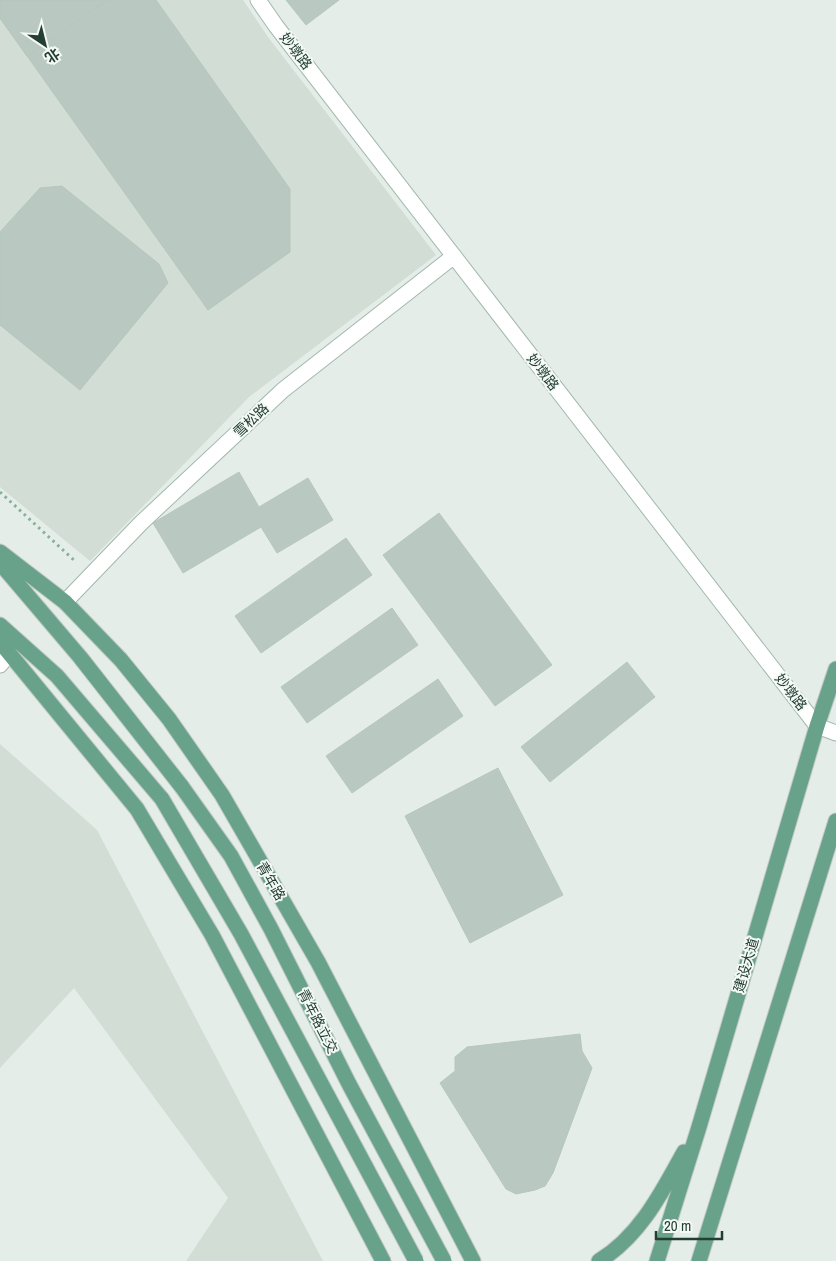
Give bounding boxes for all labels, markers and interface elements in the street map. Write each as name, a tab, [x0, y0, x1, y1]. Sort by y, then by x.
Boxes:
north arrow	[20, 20, 70, 70]
street label: 妙墩路	[276, 29, 316, 73]
text: 北	[42, 44, 63, 67]
street label: 妙墩路	[523, 350, 563, 394]
street label: 雪松路	[230, 399, 272, 441]
street label: 妙墩路	[771, 670, 811, 714]
street label: 青年路	[253, 858, 289, 904]
street label: 建设大道	[730, 936, 762, 994]
street label: 青年路立交	[294, 986, 342, 1056]
scale bar	[656, 1208, 722, 1240]
text: 20 m	[664, 1215, 691, 1236]

